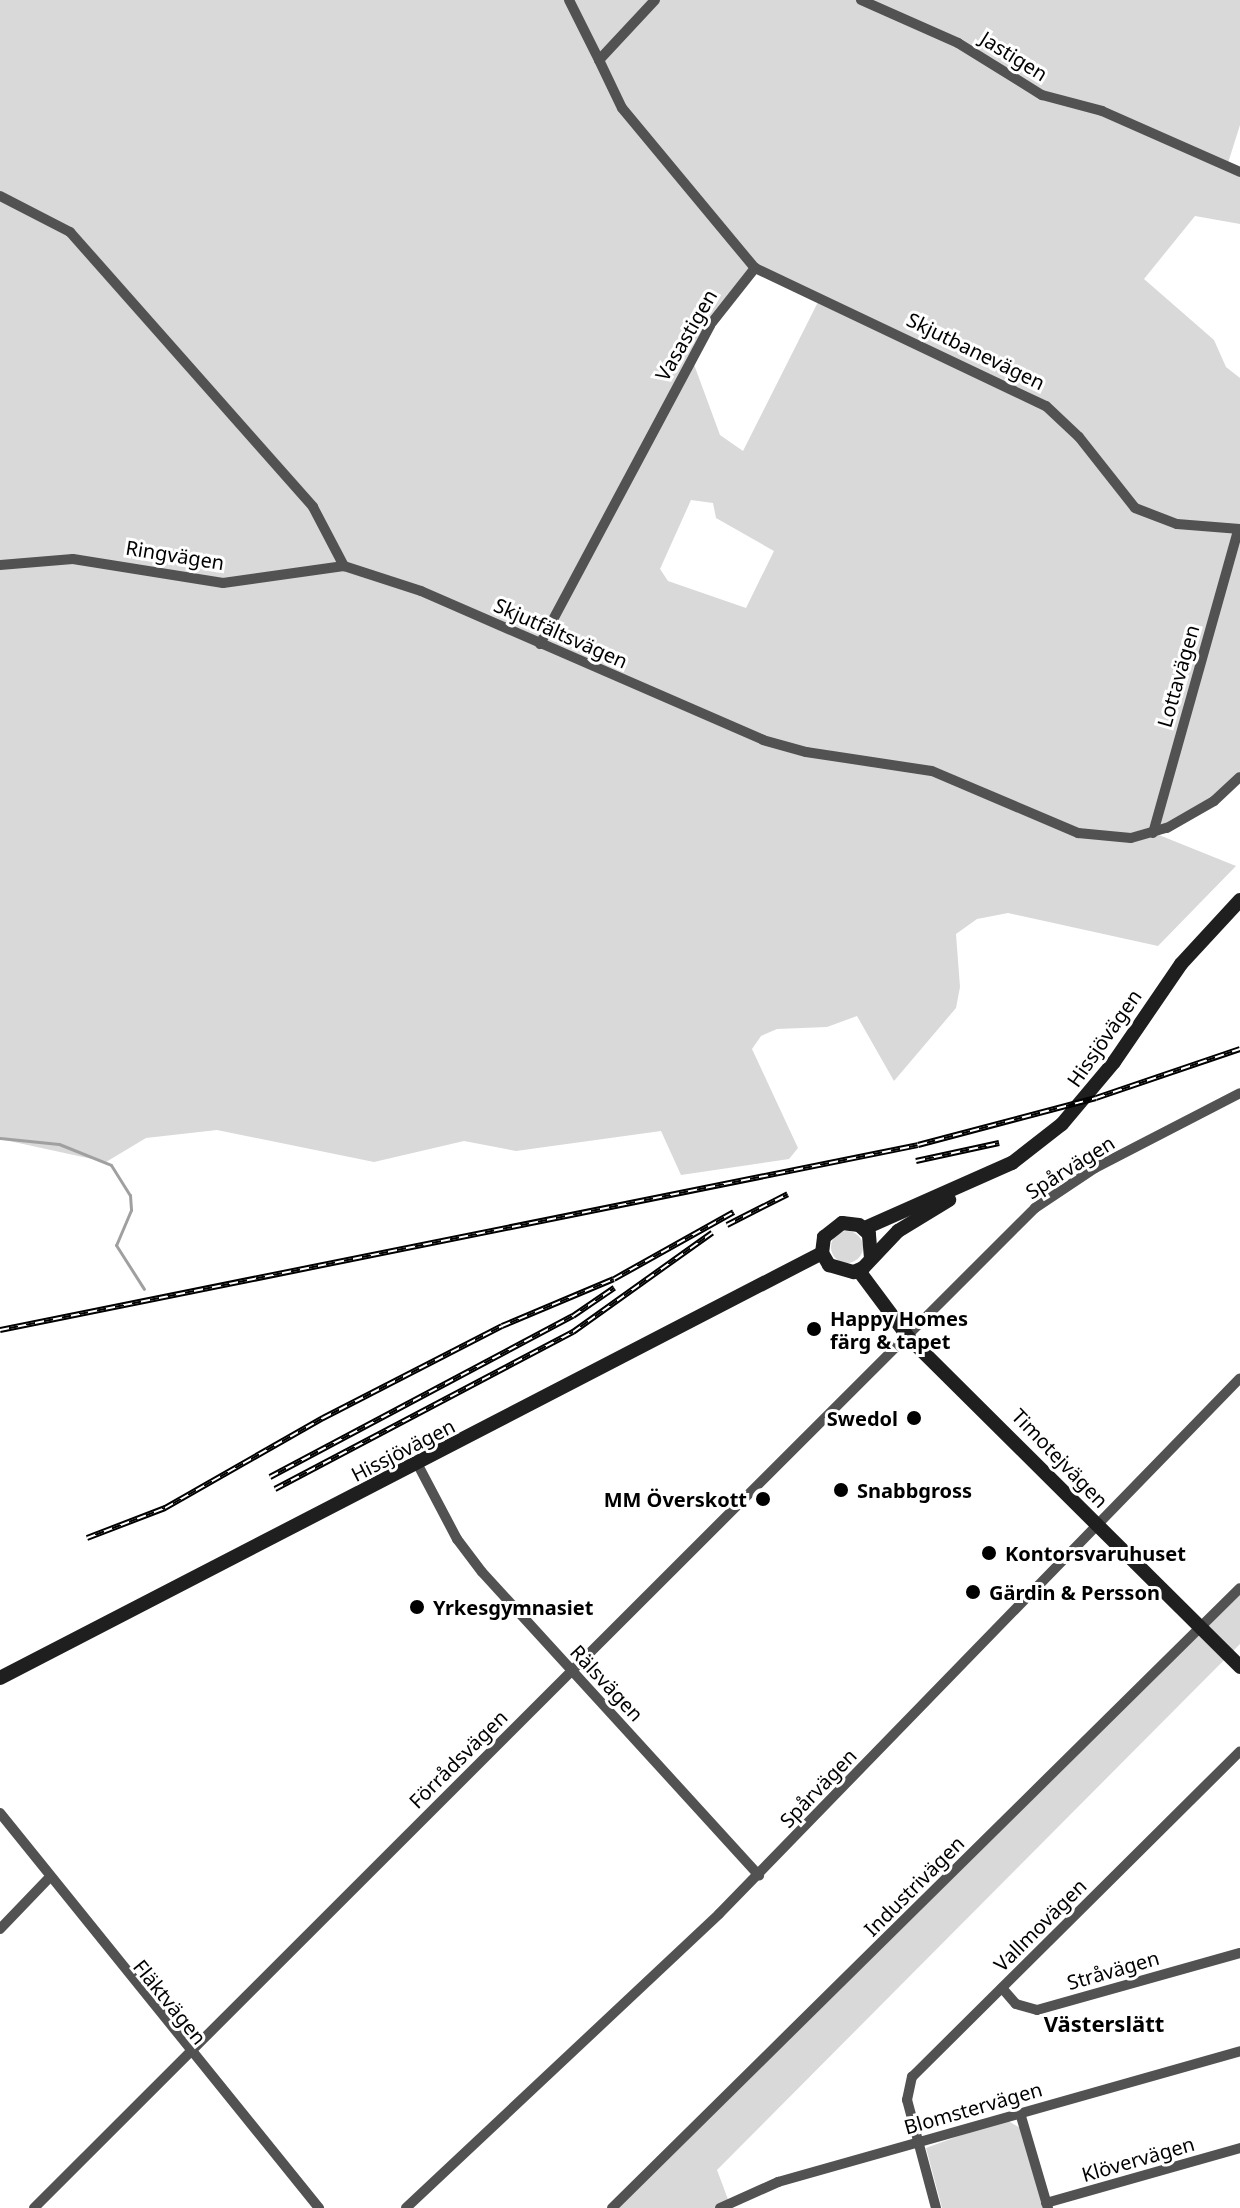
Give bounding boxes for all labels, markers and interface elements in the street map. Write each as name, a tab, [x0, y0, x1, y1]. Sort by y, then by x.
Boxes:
street label: Jastigen	[976, 26, 1052, 86]
street label: Vasastigen	[650, 285, 722, 385]
street label: Skjutbanevägen	[903, 307, 1049, 395]
street label: Ringvägen	[124, 535, 226, 575]
street label: Skjutfältsvägen	[490, 593, 632, 673]
street label: Lottavägen	[1152, 622, 1204, 730]
street label: Hissjövägen	[1062, 985, 1146, 1091]
street label: Spårvägen	[1021, 1130, 1119, 1204]
place label: Happy Homes färg & tapet	[830, 1306, 968, 1353]
marker: Happy Homes färg & tapet	[805, 1320, 823, 1338]
street label: Timotejvägen	[1007, 1404, 1113, 1512]
place label: Swedol	[827, 1406, 898, 1430]
marker: Swedol	[905, 1409, 923, 1427]
street label: Hissjövägen	[347, 1414, 459, 1486]
place label: Snabbgross	[857, 1478, 972, 1502]
marker: Snabbgross	[832, 1481, 850, 1499]
place label: MM Överskott	[604, 1487, 747, 1511]
marker: MM Överskott	[754, 1490, 772, 1508]
place label: Kontorsvaruhuset	[1005, 1541, 1186, 1565]
marker: Kontorsvaruhuset	[980, 1544, 998, 1562]
place label: Gärdin & Persson	[989, 1580, 1160, 1604]
marker: Gärdin & Persson	[964, 1583, 982, 1601]
place label: Yrkesgymnasiet	[433, 1595, 593, 1619]
marker: Yrkesgymnasiet	[408, 1598, 426, 1616]
street label: Rälsvägen	[566, 1640, 648, 1726]
street label: Förrådsvägen	[404, 1705, 512, 1813]
street label: Spårvägen	[775, 1744, 861, 1832]
street label: Industrivägen	[859, 1831, 969, 1941]
street label: Vallmovägen	[989, 1874, 1091, 1976]
street label: Stråvägen	[1064, 1945, 1162, 1995]
street label: Fläktvägen	[129, 1955, 211, 2049]
district label: Västerslätt	[1044, 2011, 1164, 2037]
street label: Blomstervägen	[901, 2077, 1045, 2139]
street label: Klövervägen	[1079, 2131, 1197, 2187]

